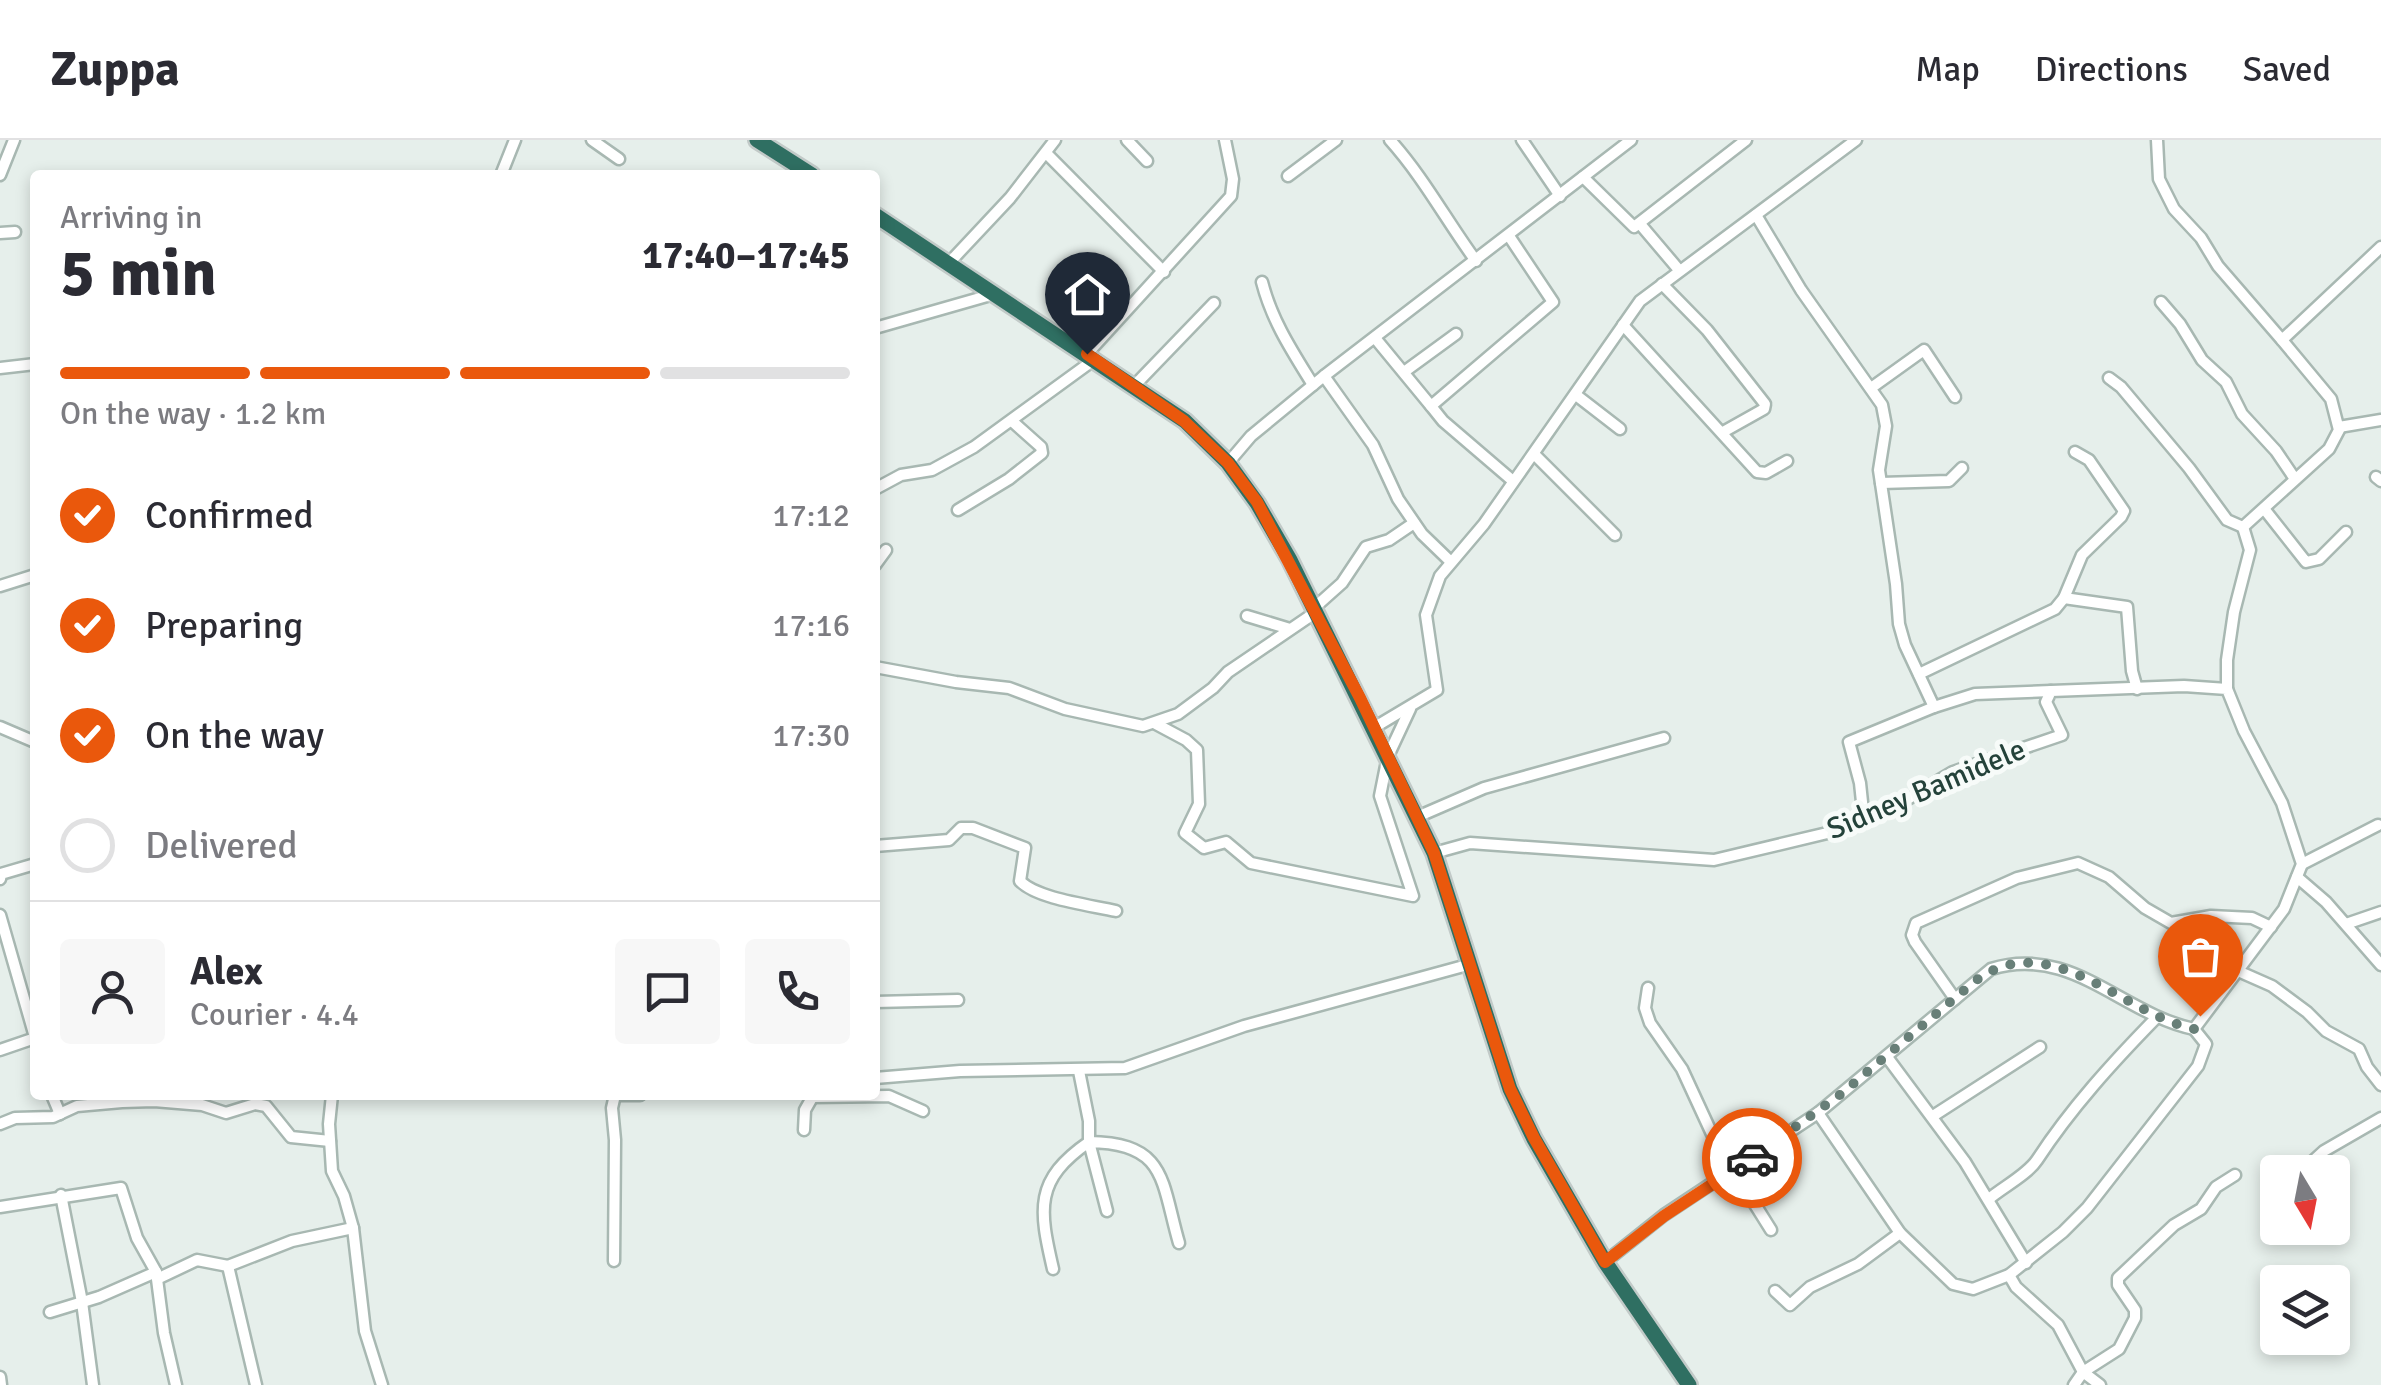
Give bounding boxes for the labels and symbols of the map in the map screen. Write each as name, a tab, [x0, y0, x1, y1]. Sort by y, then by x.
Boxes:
pin	[1045, 252, 1130, 355]
street label: Sidney Bamidele	[1821, 731, 2031, 848]
pin	[2158, 914, 2243, 1017]
courier	[1702, 1108, 1802, 1208]
north arrow	[2260, 1155, 2350, 1245]

